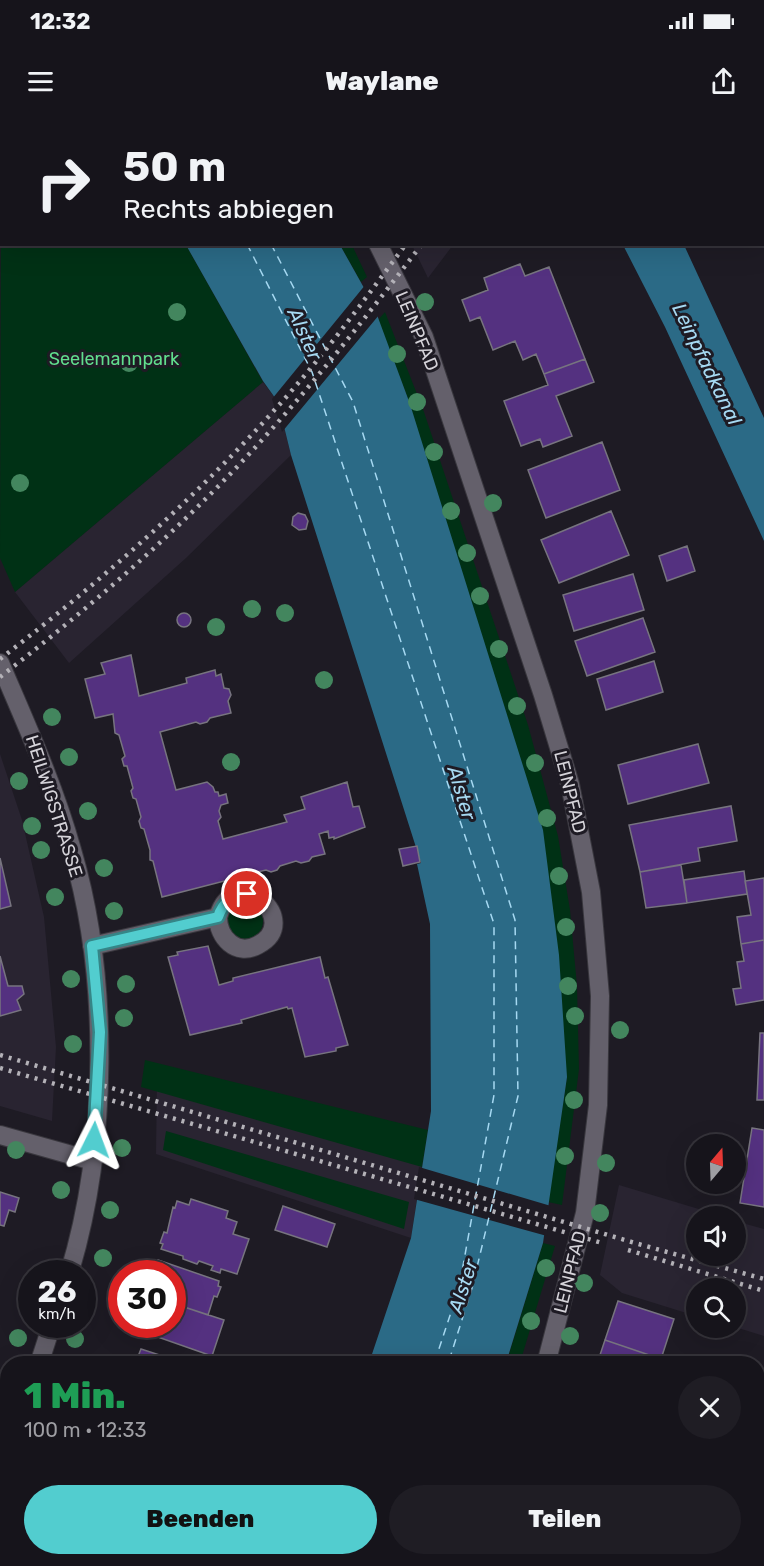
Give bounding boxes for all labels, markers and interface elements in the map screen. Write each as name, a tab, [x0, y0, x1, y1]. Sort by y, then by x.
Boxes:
text: 12:32	[30, 8, 90, 35]
icon: menu	[24, 65, 57, 98]
text: Waylane	[325, 65, 439, 97]
icon: share	[707, 65, 740, 98]
text: 50 m	[123, 142, 226, 192]
icon: right	[24, 144, 102, 222]
text: Rechts abbiegen	[123, 193, 334, 225]
street label: LEINPFAD	[390, 288, 444, 374]
water label: Leinpfadkanal	[667, 299, 747, 430]
water label: Alster	[282, 303, 328, 365]
park label: Seelemannpark	[49, 348, 180, 370]
street label: HEILWIGSTRASSE	[21, 732, 87, 880]
street label: LEINPFAD	[549, 748, 591, 836]
water label: Alster	[442, 762, 482, 824]
pin	[221, 868, 272, 919]
icon: arrive	[230, 877, 263, 910]
position arrow	[62, 1108, 126, 1172]
north arrow	[686, 1134, 746, 1194]
map controls	[686, 1134, 746, 1338]
button: sound	[686, 1206, 746, 1266]
street label: LEINPFAD	[549, 1228, 591, 1316]
water label: Alster	[443, 1255, 483, 1317]
speed limit sign: 30	[108, 1260, 186, 1338]
text: 26	[37, 1274, 77, 1310]
button: search	[686, 1278, 746, 1338]
text: km/h	[38, 1305, 76, 1323]
text: 1 Min.	[24, 1374, 126, 1417]
button: close	[678, 1376, 741, 1439]
text: 100 m · 12:33	[24, 1418, 147, 1442]
button: Beenden	[24, 1485, 377, 1554]
button: Teilen	[389, 1485, 741, 1554]

